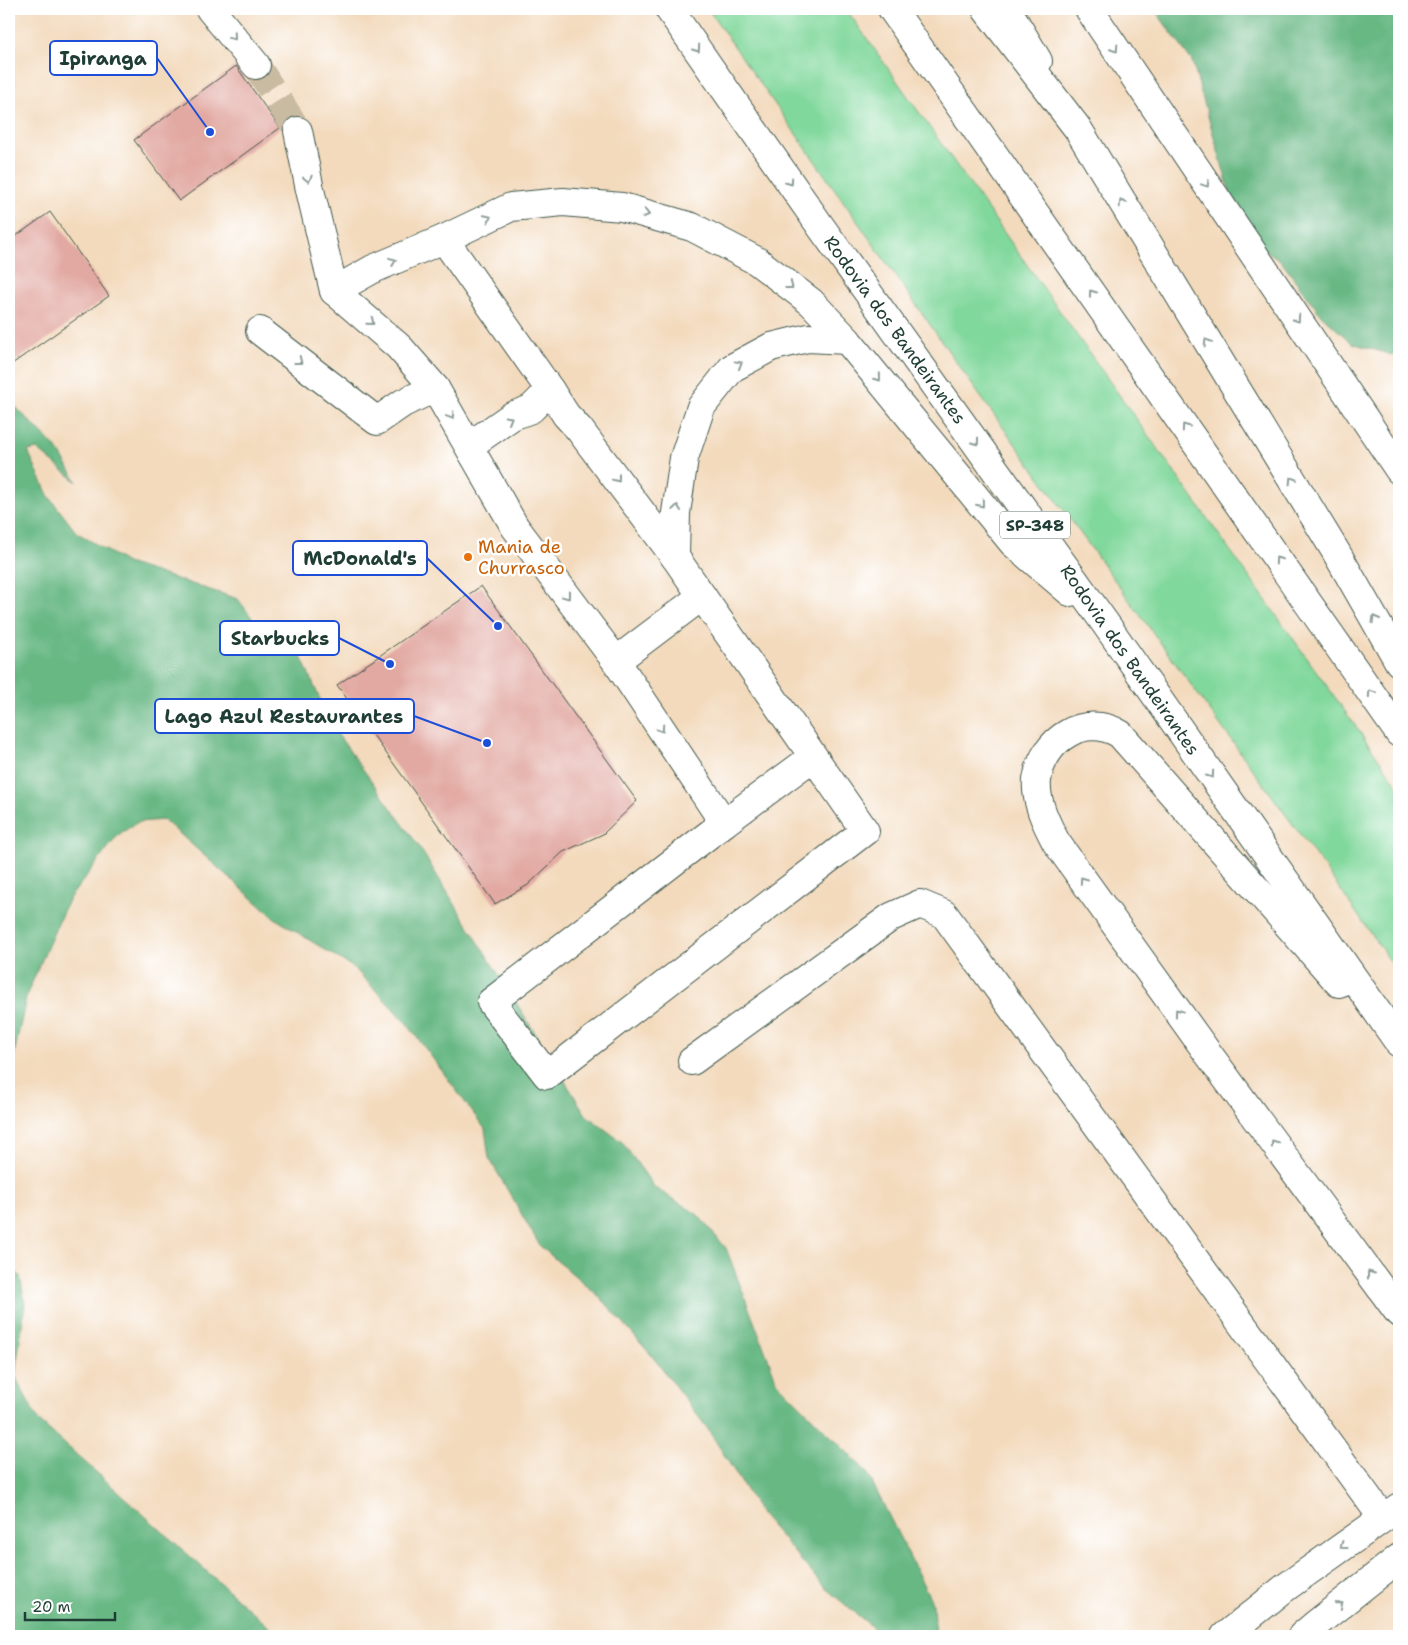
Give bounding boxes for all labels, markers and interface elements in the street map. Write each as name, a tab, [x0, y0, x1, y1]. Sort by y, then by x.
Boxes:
one-way arrow	[227, 31, 235, 40]
callout: Ipiranga	[50, 41, 157, 75]
one-way arrow	[691, 43, 700, 53]
one-way arrow	[1109, 44, 1119, 53]
text: Ipiranga	[59, 46, 147, 71]
one-way arrow	[302, 175, 312, 183]
one-way arrow	[784, 176, 793, 186]
one-way arrow	[1200, 179, 1209, 188]
one-way arrow	[1119, 199, 1128, 208]
one-way arrow	[642, 208, 651, 219]
one-way arrow	[483, 214, 492, 224]
street label: Rodovia dos Bandeirantes	[818, 231, 972, 429]
one-way arrow	[388, 256, 397, 267]
one-way arrow	[784, 281, 793, 289]
one-way arrow	[1089, 290, 1098, 299]
one-way arrow	[1291, 313, 1300, 323]
one-way arrow	[366, 317, 375, 326]
one-way arrow	[1203, 338, 1213, 347]
one-way arrow	[293, 355, 302, 363]
one-way arrow	[734, 360, 743, 370]
one-way arrow	[873, 372, 881, 381]
one-way arrow	[445, 410, 455, 419]
one-way arrow	[504, 415, 513, 425]
one-way arrow	[1182, 423, 1191, 432]
one-way arrow	[969, 437, 979, 446]
one-way arrow	[611, 473, 620, 483]
one-way arrow	[1289, 476, 1298, 485]
one-way arrow	[975, 498, 984, 507]
one-way arrow	[671, 504, 682, 512]
road number: SP-348	[1000, 512, 1070, 538]
place label: Mania de Churrasco	[478, 535, 565, 580]
callout: McDonald's	[293, 541, 427, 575]
text: McDonald's	[303, 546, 417, 571]
marker: Mania de Churrasco	[462, 551, 474, 563]
one-way arrow	[1275, 556, 1284, 566]
street label: Rodovia dos Bandeirantes	[1055, 560, 1205, 760]
one-way arrow	[561, 590, 570, 600]
one-way arrow	[1371, 616, 1381, 625]
callout: Starbucks	[220, 621, 339, 655]
text: Starbucks	[231, 626, 329, 651]
one-way arrow	[1368, 689, 1377, 699]
callout: Lago Azul Restaurantes	[155, 699, 414, 733]
text: Lago Azul Restaurantes	[165, 704, 403, 729]
one-way arrow	[655, 723, 664, 732]
one-way arrow	[1205, 769, 1214, 779]
one-way arrow	[1081, 877, 1089, 886]
one-way arrow	[1176, 1009, 1184, 1018]
one-way arrow	[1271, 1139, 1280, 1149]
one-way arrow	[1368, 1271, 1376, 1280]
one-way arrow	[1339, 1540, 1349, 1549]
scale bar	[25, 1590, 115, 1622]
text: 20 m	[32, 1597, 71, 1617]
one-way arrow	[1334, 1601, 1343, 1610]

